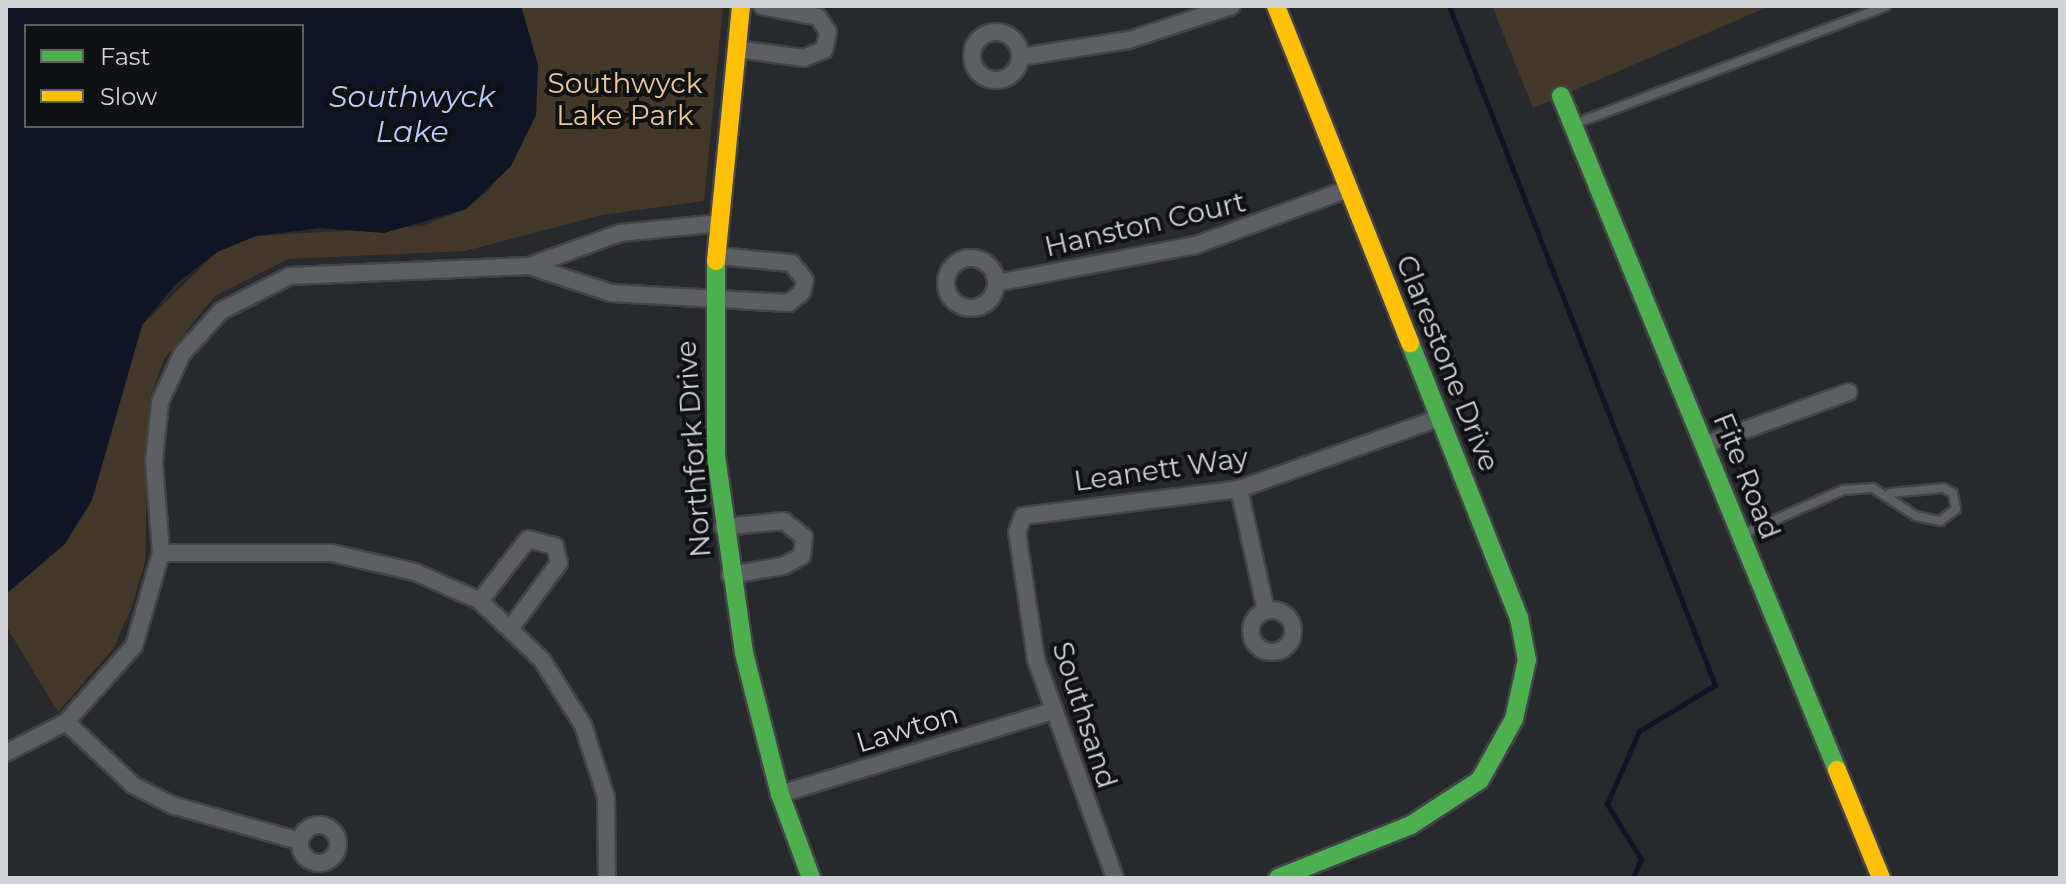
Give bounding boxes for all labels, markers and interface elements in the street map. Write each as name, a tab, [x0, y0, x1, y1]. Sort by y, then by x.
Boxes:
legend	[24, 24, 304, 128]
text: Fast	[100, 42, 150, 71]
park label: Southwyck Lake Park	[547, 66, 703, 132]
water label: Southwyck Lake	[329, 79, 495, 150]
text: Slow	[100, 82, 157, 111]
street label: Hanston Court	[1041, 185, 1249, 263]
street label: Clarestone Drive	[1389, 250, 1507, 476]
street label: Northfork Drive	[669, 339, 717, 559]
street label: Fite Road	[1706, 408, 1788, 544]
street label: Leanett Way	[1072, 440, 1250, 498]
street label: Southsand	[1046, 638, 1124, 792]
street label: Lawton	[852, 697, 962, 759]

